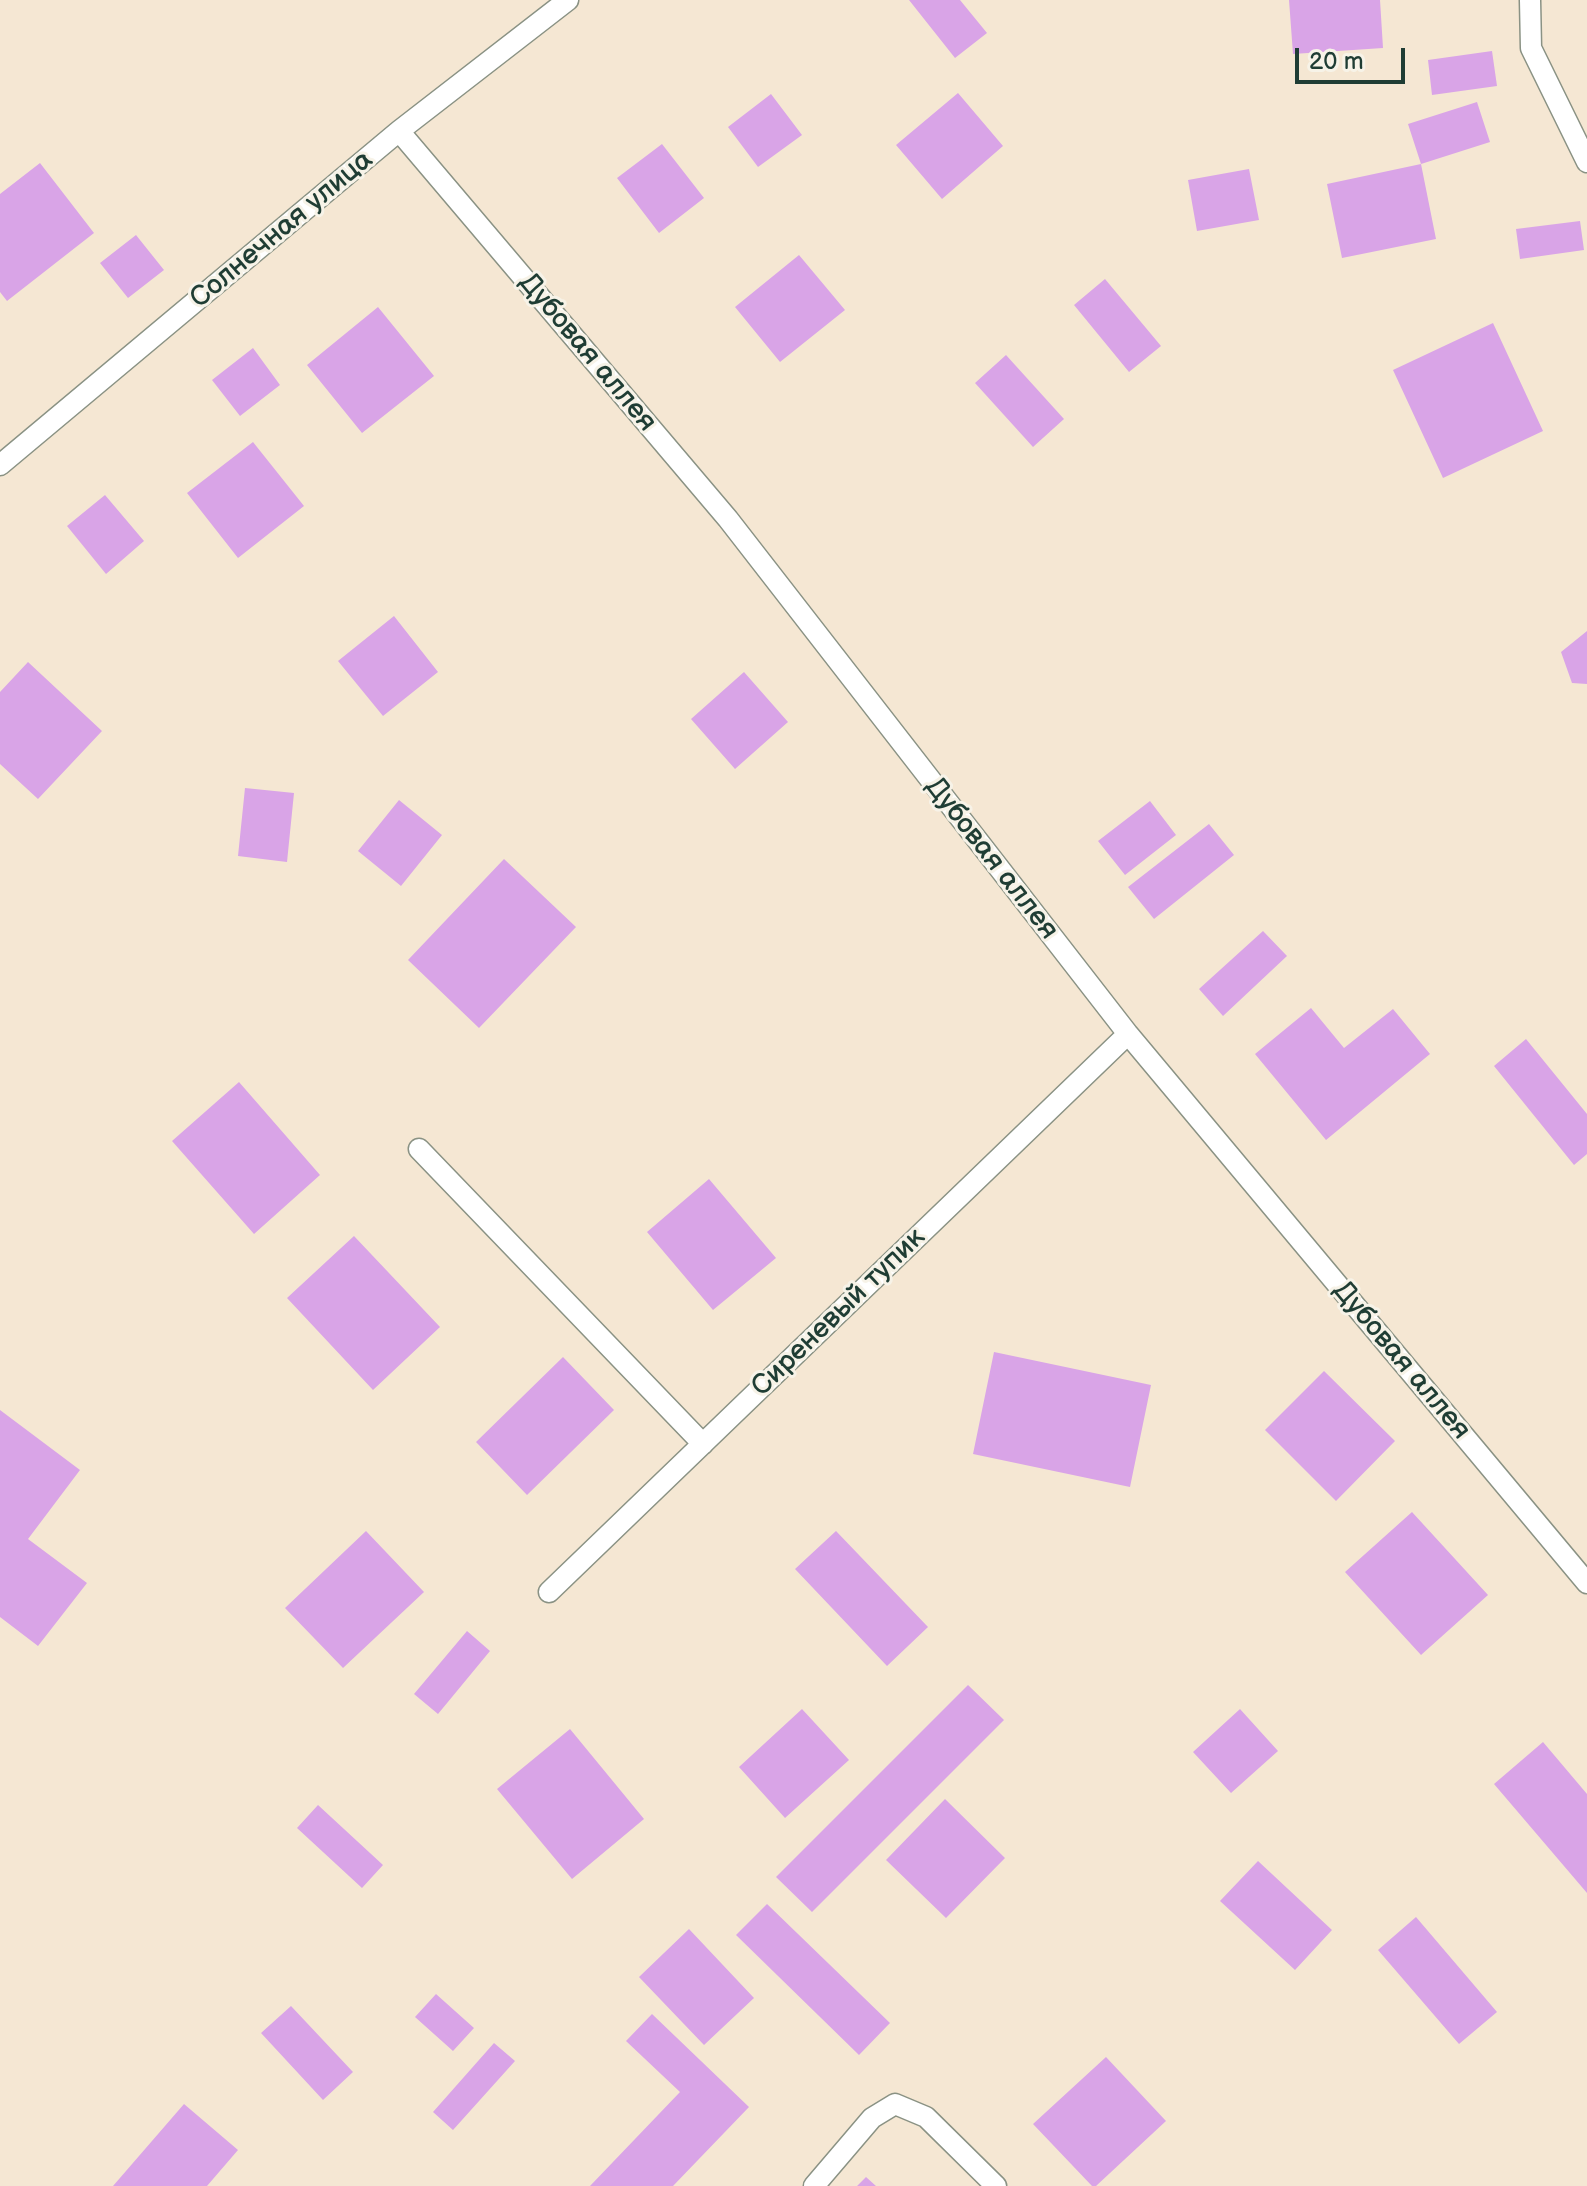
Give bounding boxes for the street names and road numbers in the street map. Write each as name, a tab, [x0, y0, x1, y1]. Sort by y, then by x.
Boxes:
street label: Солнечная улица	[184, 144, 380, 316]
street label: Дубовая аллея	[511, 267, 663, 439]
street label: Дубовая аллея	[917, 771, 1065, 947]
street label: Сиреневый тупик	[745, 1222, 933, 1404]
street label: Дубовая аллея	[1325, 1275, 1477, 1447]

